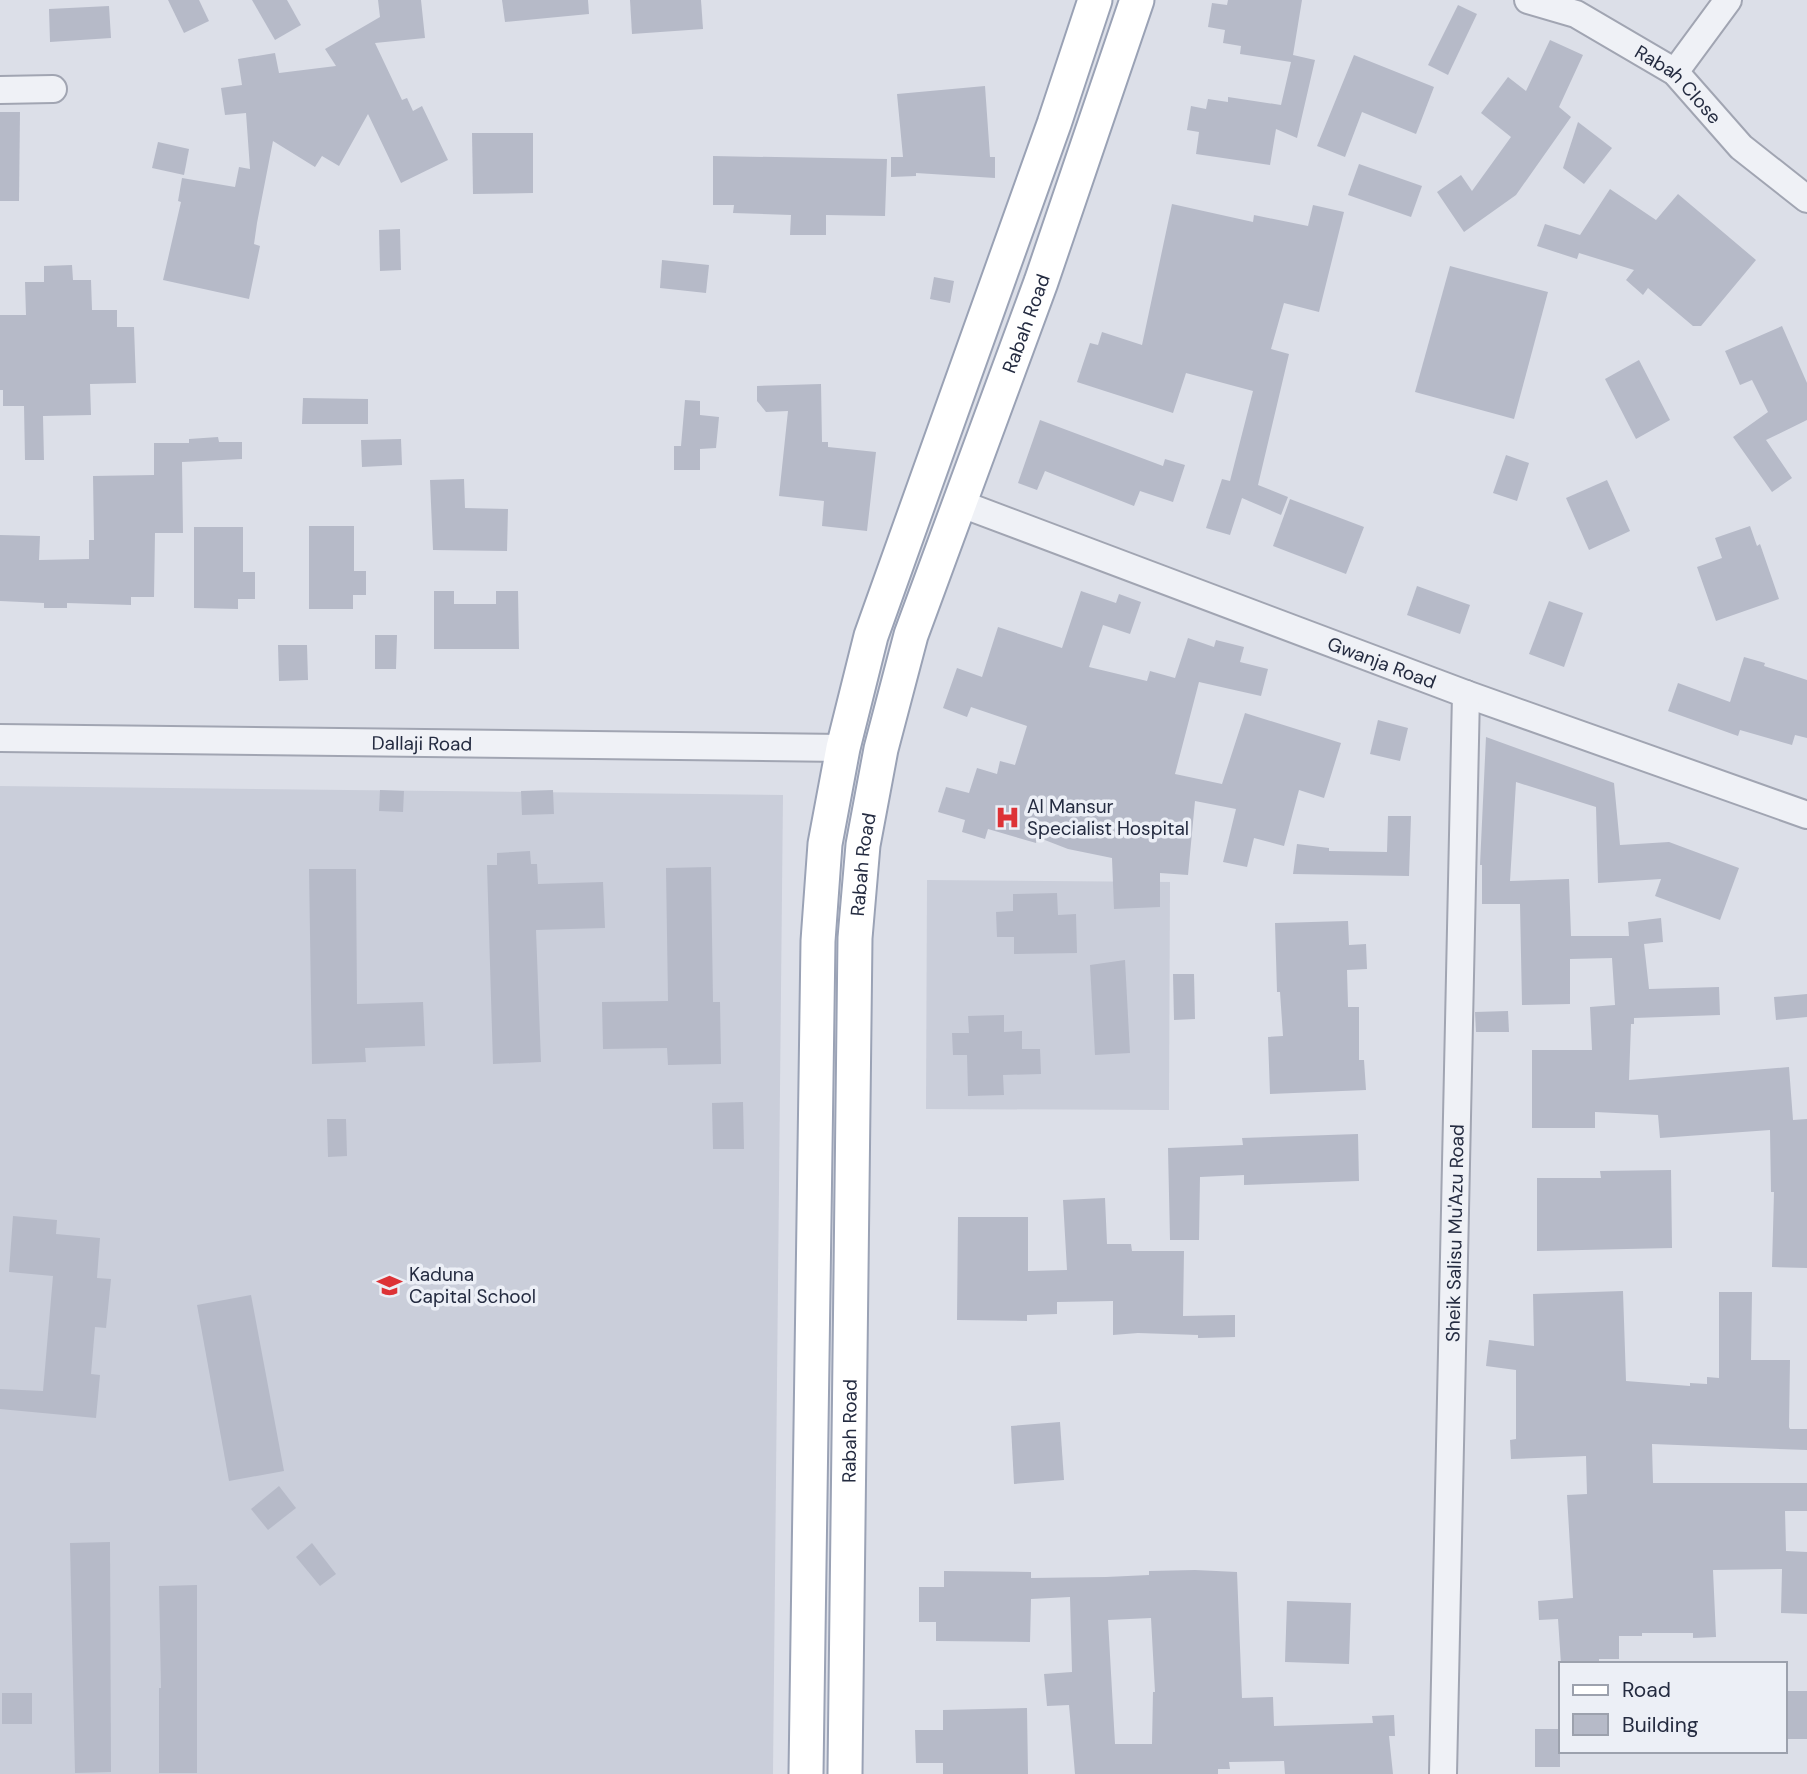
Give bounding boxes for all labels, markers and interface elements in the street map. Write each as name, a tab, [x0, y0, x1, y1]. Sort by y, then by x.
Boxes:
street label: Rabah Close	[1630, 39, 1727, 129]
street label: Rabah Road	[996, 271, 1055, 376]
street label: Gwanja Road	[1324, 631, 1440, 694]
street label: Dallaji Road	[371, 730, 473, 756]
place label: Al Mansur Specialist Hospital	[1027, 794, 1189, 841]
hospital icon: Al Mansur Specialist Hospital	[993, 803, 1021, 831]
street label: Rabah Road	[844, 811, 881, 917]
street label: Sheik Salisu Mu'Azu Road	[1440, 1124, 1469, 1342]
place label: Kaduna Capital School	[409, 1262, 536, 1309]
school or university icon: Kaduna Capital School	[375, 1271, 403, 1299]
street label: Rabah Road	[836, 1379, 862, 1483]
legend	[1559, 1662, 1786, 1753]
text: Road	[1622, 1676, 1671, 1704]
text: Building	[1622, 1711, 1699, 1739]

